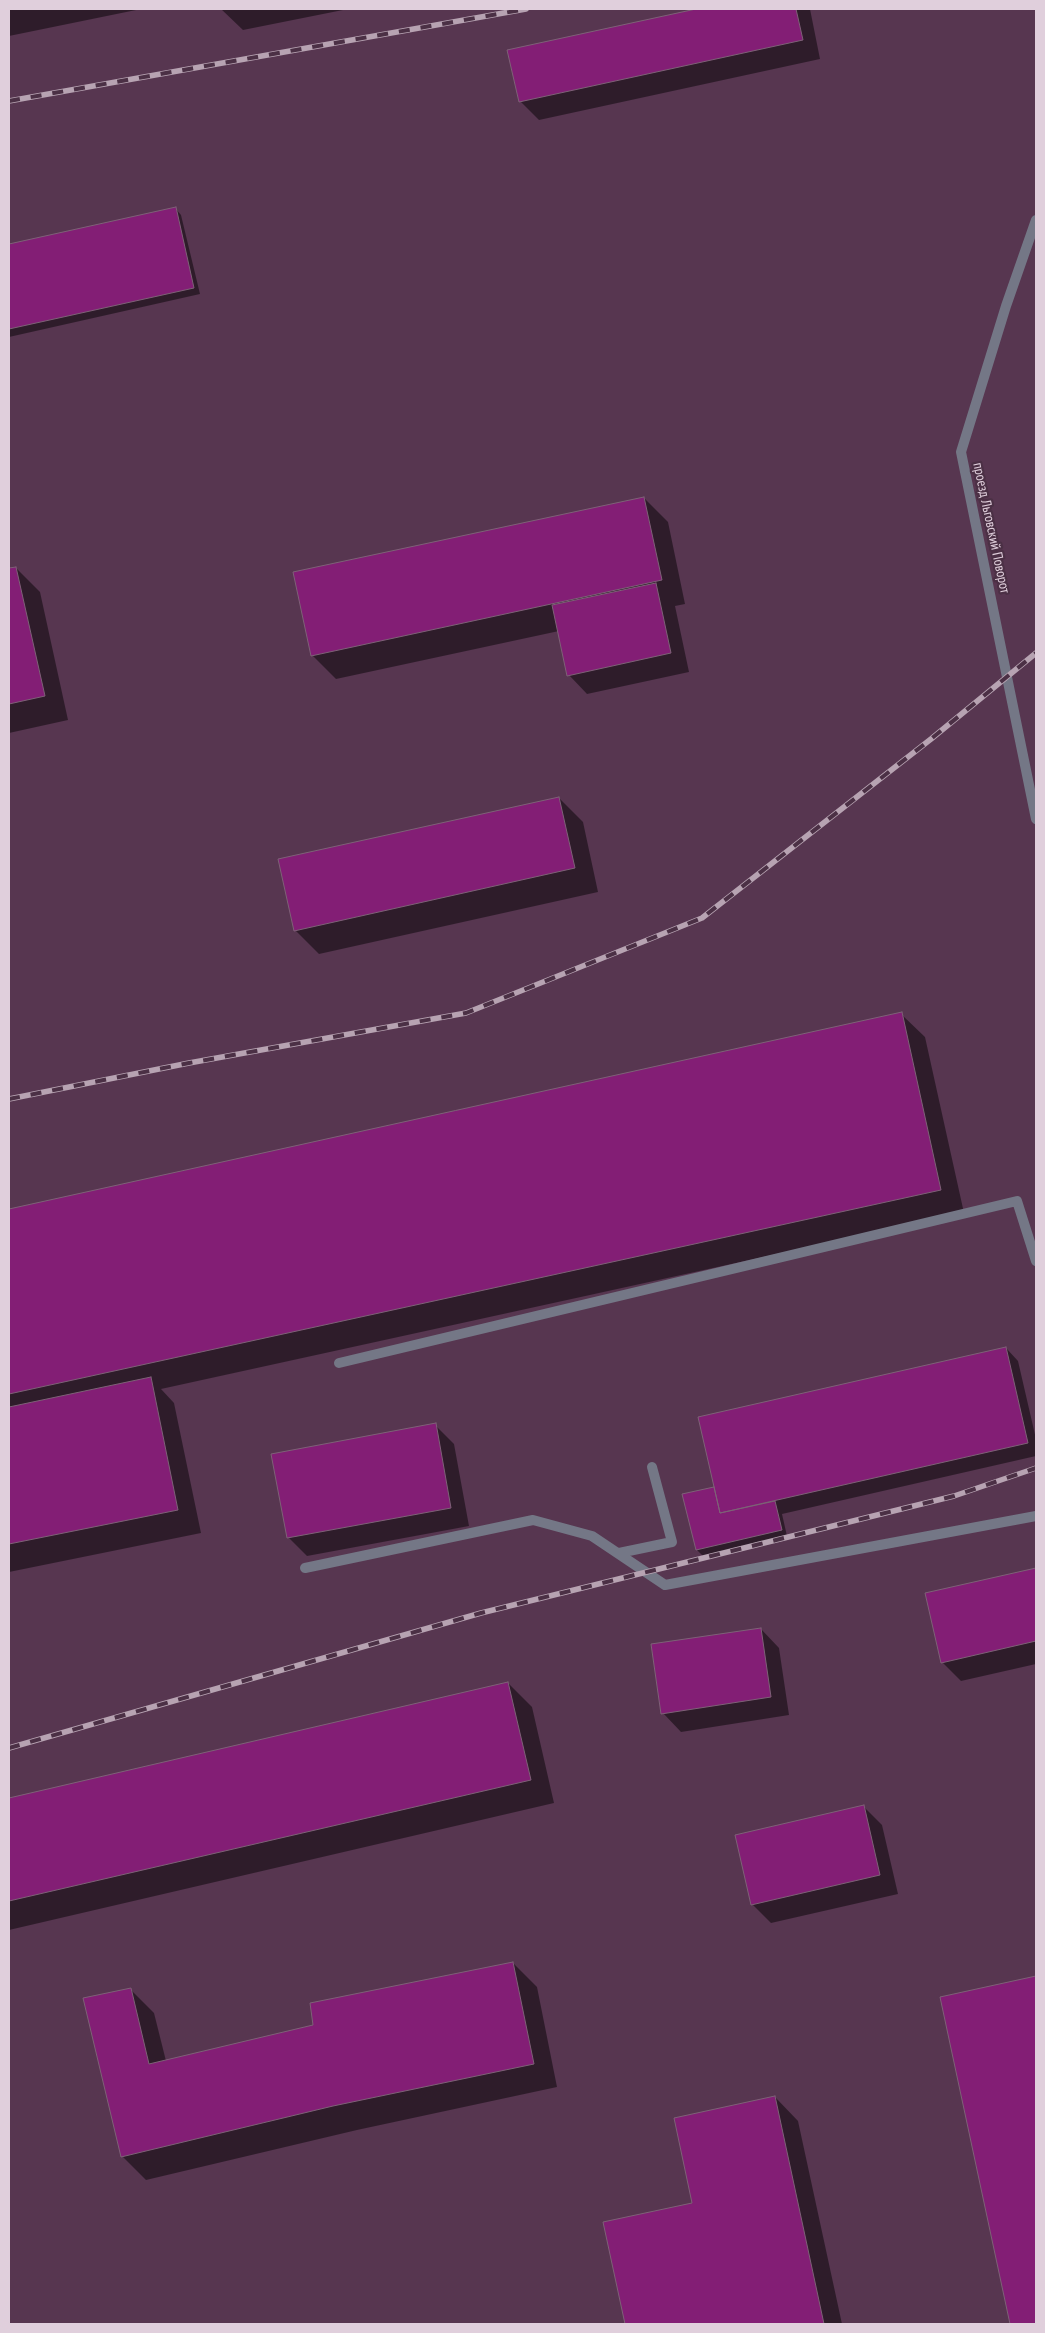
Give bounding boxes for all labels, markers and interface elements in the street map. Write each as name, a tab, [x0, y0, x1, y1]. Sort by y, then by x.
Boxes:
street label: проезд Льговский Поворот	[969, 461, 1013, 595]

